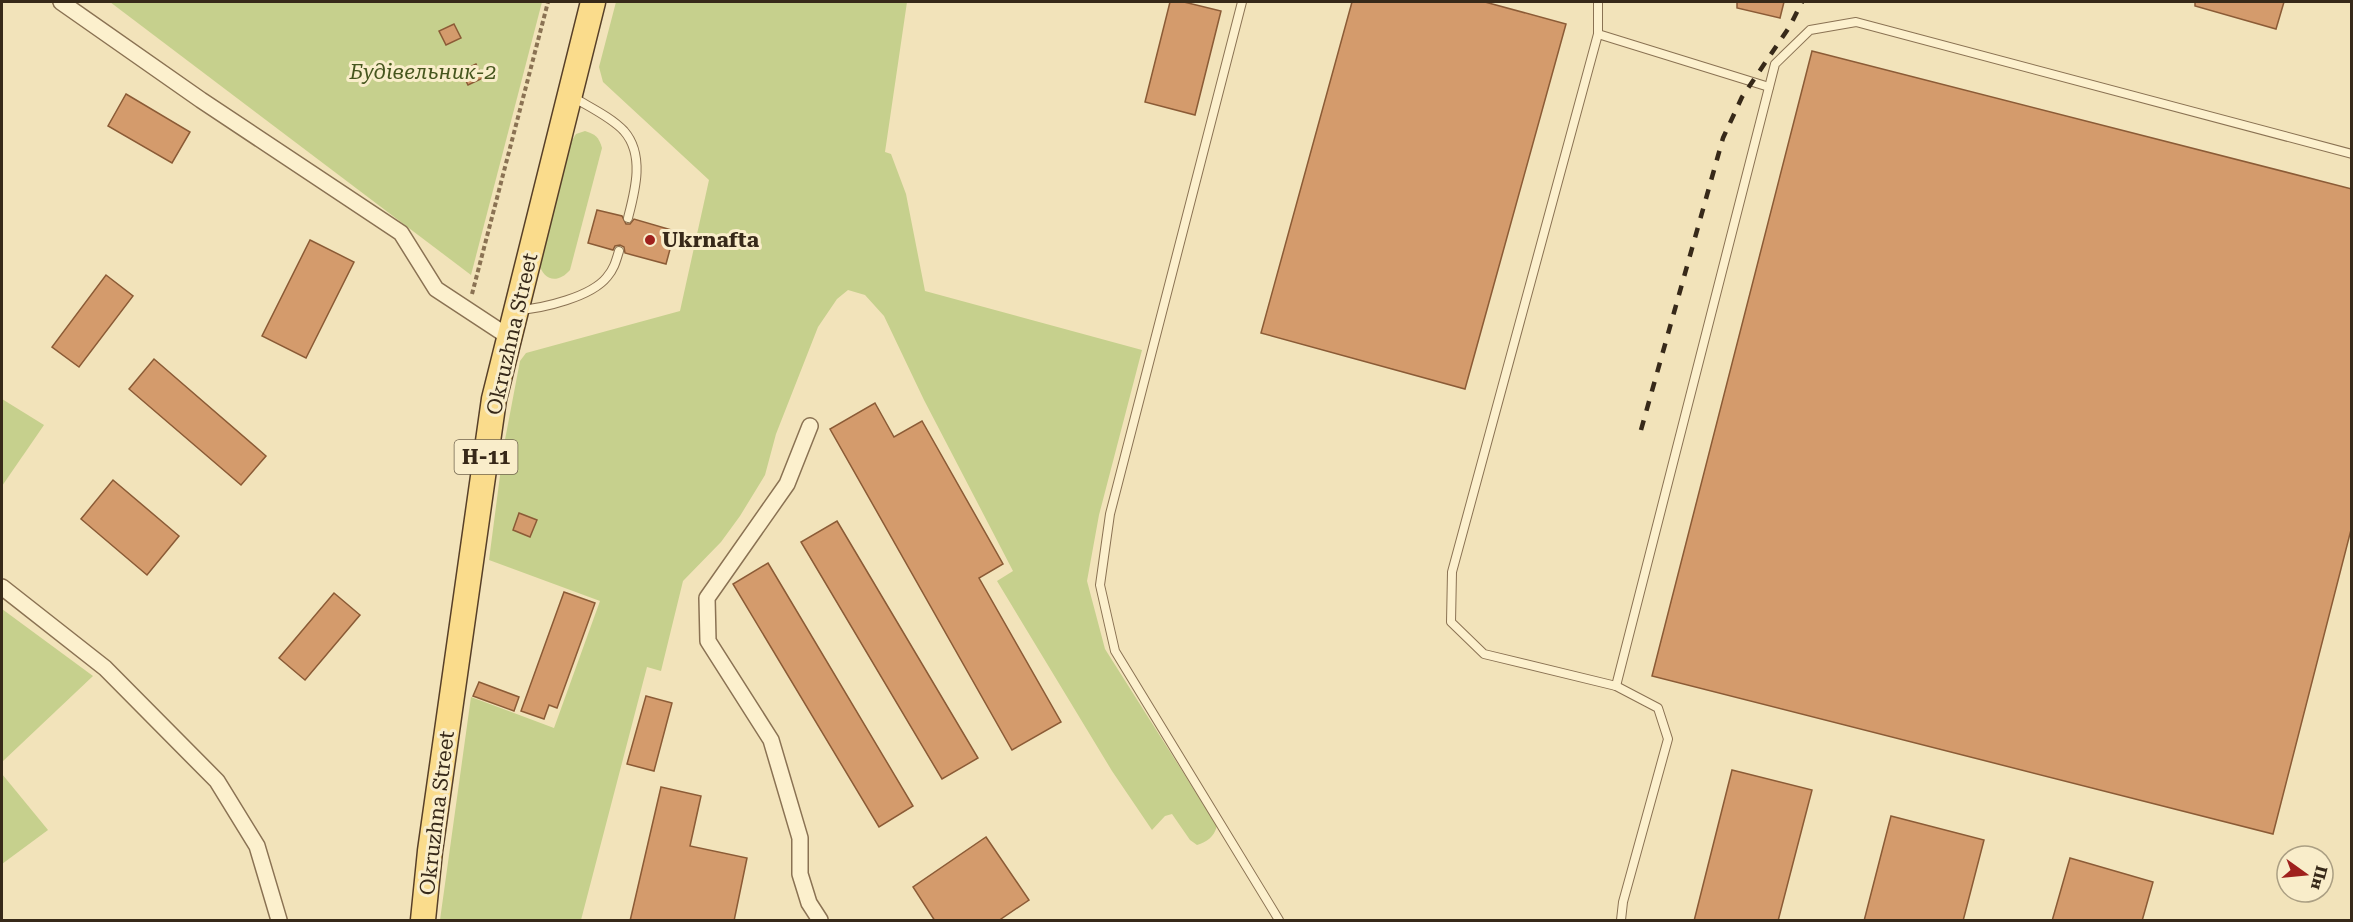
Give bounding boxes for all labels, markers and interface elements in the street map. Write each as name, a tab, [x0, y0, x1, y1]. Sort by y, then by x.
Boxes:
park label: Будівельник-2	[348, 60, 497, 84]
place label: Ukrnafta	[662, 228, 760, 252]
marker: Ukrnafta	[643, 233, 657, 247]
street label: Okruzhna Street	[482, 250, 542, 417]
road number: Н-11	[454, 440, 518, 474]
street label: Okruzhna Street	[415, 729, 459, 897]
north arrow	[2275, 844, 2335, 904]
text: Пн	[2307, 864, 2331, 892]

